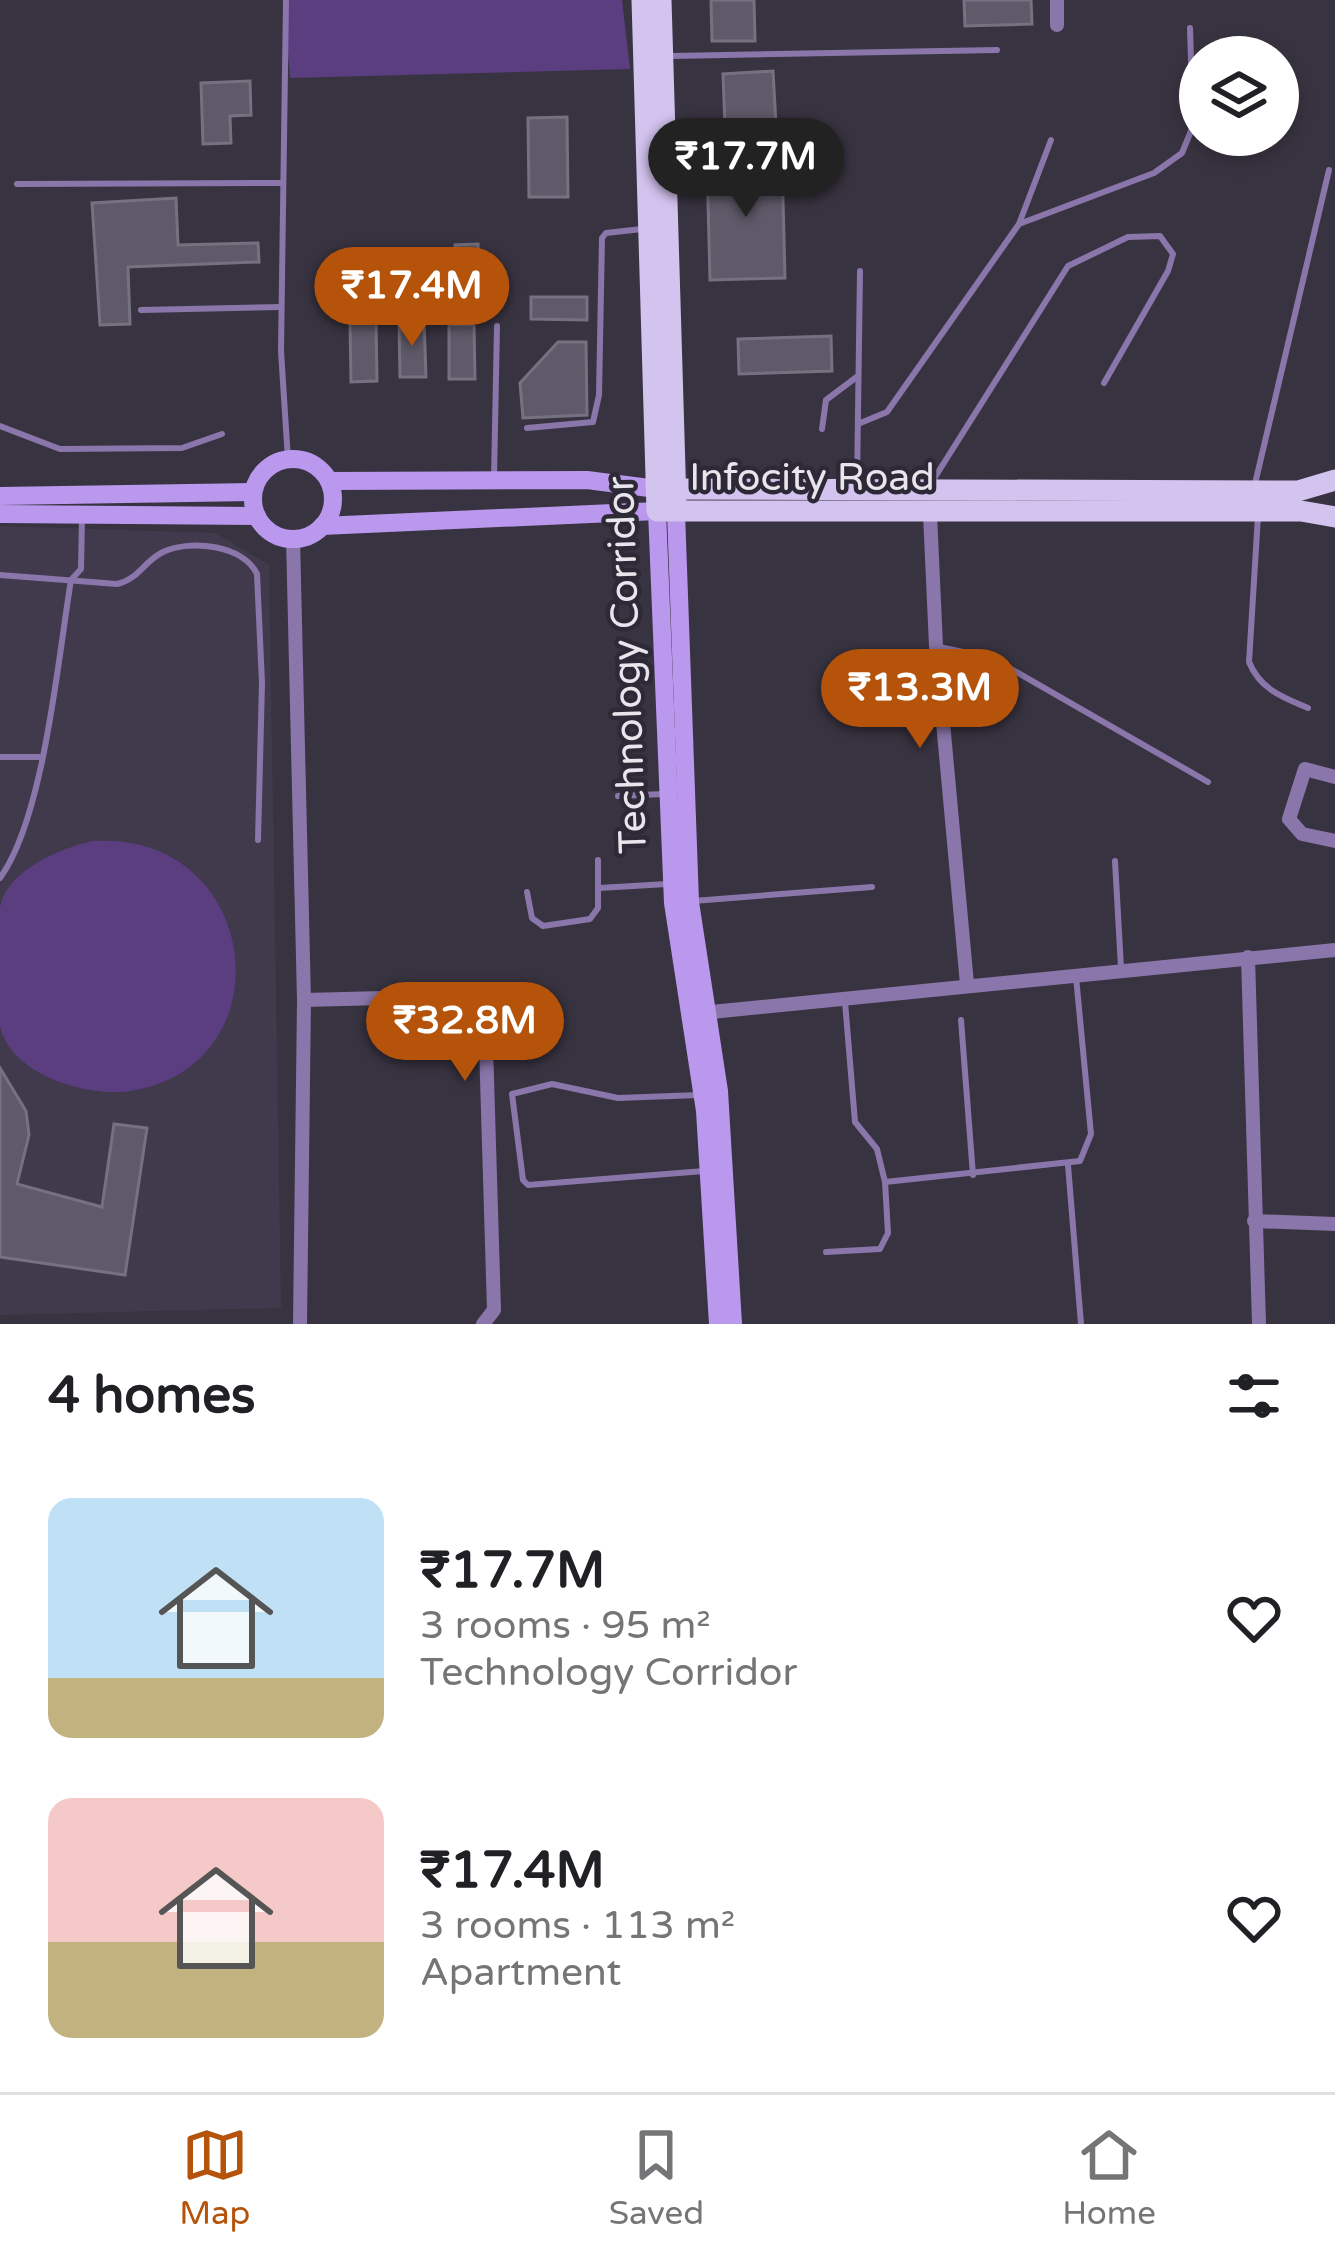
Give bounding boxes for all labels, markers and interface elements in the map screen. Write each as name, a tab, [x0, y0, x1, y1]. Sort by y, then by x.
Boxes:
map controls	[1179, 36, 1299, 156]
button: layers	[1179, 36, 1299, 156]
pin: ₹17.7M	[648, 118, 844, 220]
text: ₹17.7M	[675, 133, 817, 180]
pin: ₹17.4M	[314, 247, 510, 349]
text: ₹17.4M	[341, 262, 483, 309]
street label: Infocity Road	[689, 454, 935, 501]
street label: Technology Corridor	[597, 475, 657, 854]
pin: ₹13.3M	[822, 649, 1018, 751]
text: ₹13.3M	[848, 664, 992, 711]
pin: ₹32.8M	[367, 982, 563, 1084]
text: ₹32.8M	[393, 997, 537, 1044]
icon: filters	[1221, 1363, 1287, 1429]
text: 4 homes	[48, 1365, 256, 1427]
text: ₹17.7M	[420, 1540, 605, 1602]
icon: home	[144, 1546, 288, 1690]
icon: heart	[1221, 1585, 1287, 1651]
text: 3 rooms · 95 m²	[420, 1602, 711, 1649]
text: Technology Corridor	[420, 1649, 797, 1696]
text: ₹17.4M	[420, 1840, 605, 1902]
icon: home	[144, 1846, 288, 1990]
icon: heart	[1221, 1885, 1287, 1951]
text: 3 rooms · 113 m²	[420, 1902, 735, 1949]
text: Apartment	[420, 1949, 621, 1996]
tab: Map	[179, 2122, 250, 2233]
tab: Saved	[609, 2122, 704, 2233]
tab: Home	[1062, 2122, 1156, 2233]

